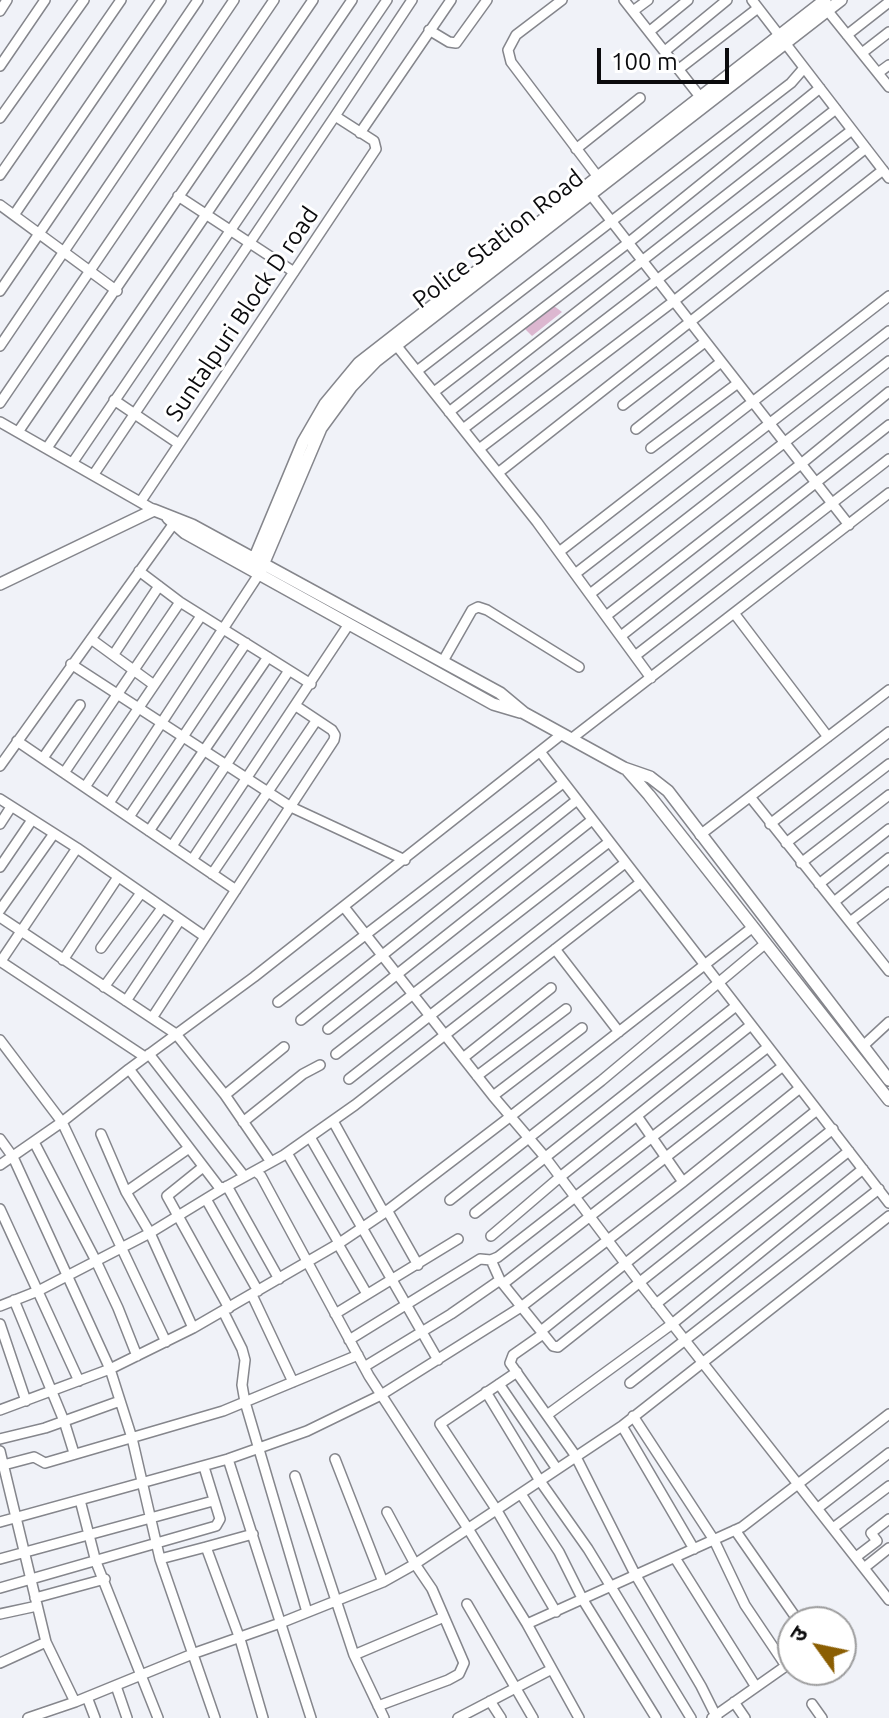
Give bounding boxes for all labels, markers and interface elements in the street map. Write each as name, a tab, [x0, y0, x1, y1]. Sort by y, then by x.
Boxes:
scale bar	[601, 32, 733, 82]
text: 100 m	[611, 48, 678, 75]
street label: Police Station Road	[407, 164, 589, 314]
street label: Suntalpuri Block D road	[159, 201, 325, 427]
north arrow	[777, 1606, 857, 1686]
text: उ	[784, 1622, 812, 1646]

